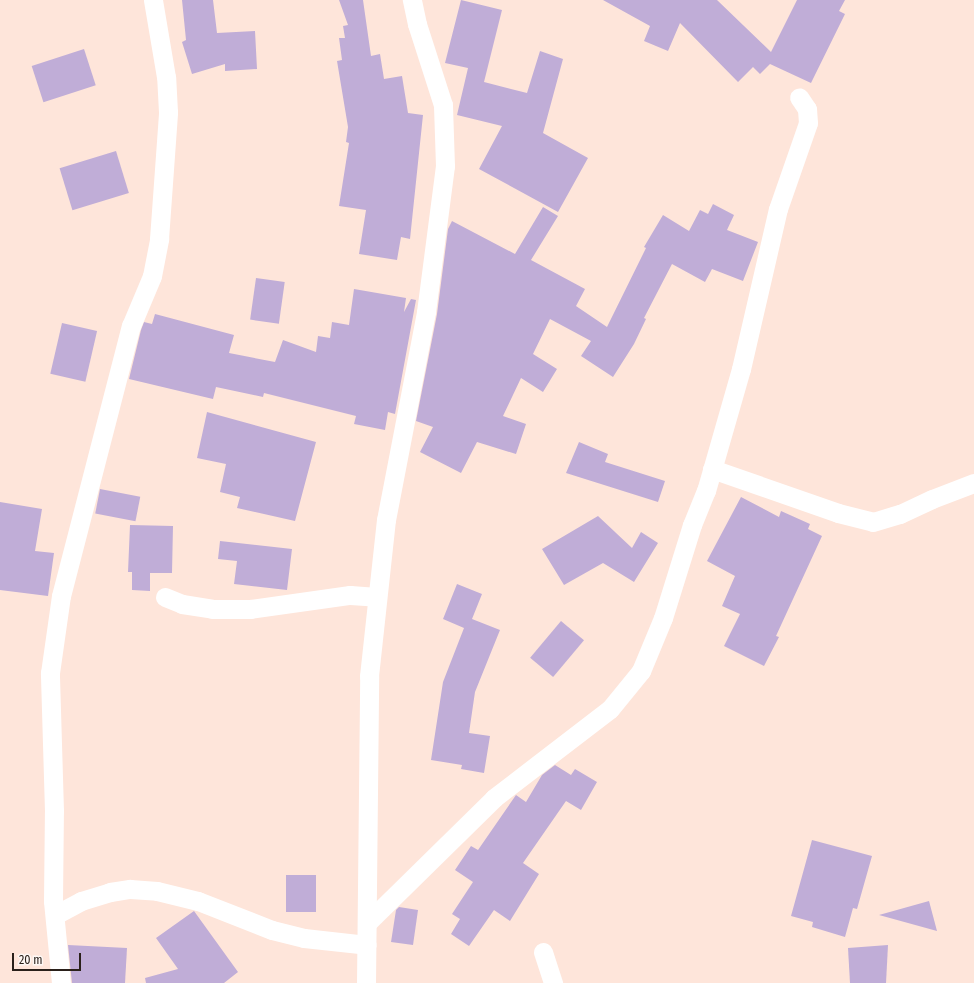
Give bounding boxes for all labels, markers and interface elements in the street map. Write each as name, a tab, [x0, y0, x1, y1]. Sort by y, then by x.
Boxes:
scale bar	[14, 945, 83, 971]
text: 20 m	[19, 953, 43, 967]

